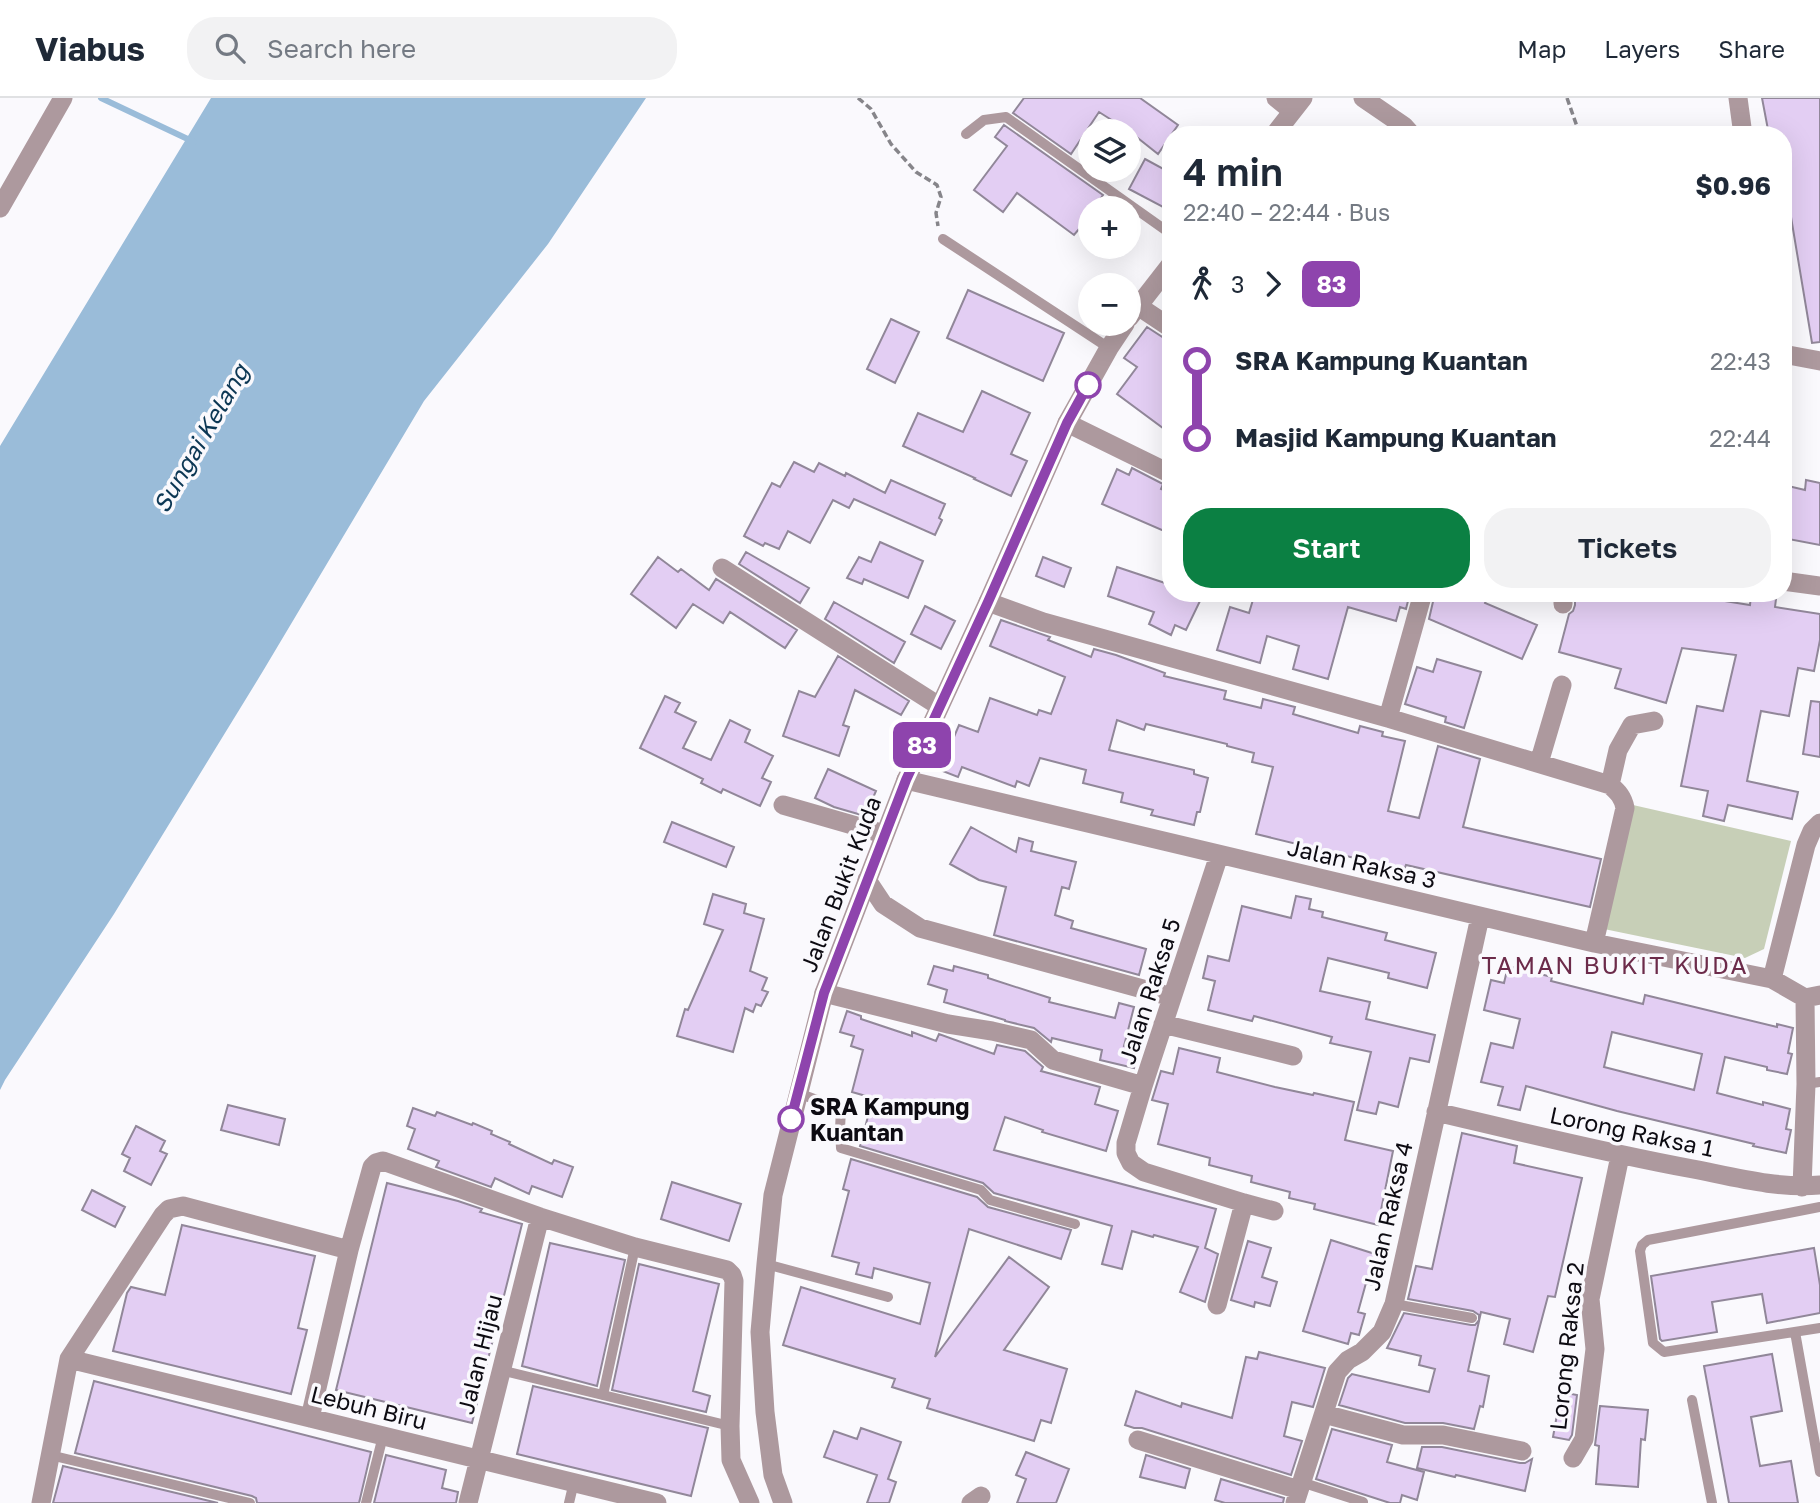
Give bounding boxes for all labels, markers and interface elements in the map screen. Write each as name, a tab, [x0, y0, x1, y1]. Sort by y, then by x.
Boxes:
search box	[187, 17, 677, 80]
text: Viabus	[35, 29, 145, 68]
icon: search	[211, 29, 249, 67]
text: Search here	[267, 33, 416, 64]
text: Map	[1517, 34, 1566, 63]
text: Layers	[1604, 34, 1680, 63]
text: Share	[1718, 34, 1785, 63]
map controls	[1078, 119, 1141, 336]
button: layers	[1078, 119, 1141, 182]
text: 4 min	[1183, 149, 1283, 194]
text: $0.96	[1695, 170, 1771, 201]
button: +	[1078, 196, 1141, 259]
text: 22:40 – 22:44 · Bus	[1183, 198, 1390, 226]
icon: walk	[1183, 265, 1221, 303]
icon: forward	[1254, 265, 1292, 303]
text: 83	[1316, 269, 1346, 298]
text: 3	[1231, 270, 1244, 298]
button: −	[1078, 273, 1141, 336]
text: SRA Kampung Kuantan	[1235, 345, 1528, 376]
text: 22:43	[1710, 347, 1771, 375]
water label: Sungai Kelang	[146, 357, 256, 518]
unlabelled marker	[1075, 372, 1101, 398]
text: Masjid Kampung Kuantan	[1235, 422, 1557, 453]
text: 22:44	[1709, 424, 1771, 452]
button: Start	[1183, 508, 1470, 588]
button: Tickets	[1484, 508, 1771, 588]
line badge: 83	[890, 722, 954, 768]
text: 83	[907, 730, 937, 759]
street label: Jalan Bukit Kuda	[794, 792, 886, 976]
street label: Jalan Raksa 3	[1285, 832, 1439, 894]
street label: Jalan Raksa 5	[1112, 915, 1186, 1067]
district label: TAMAN BUKIT KUDA	[1481, 950, 1749, 979]
place label: SRA Kampung Kuantan	[810, 1092, 969, 1146]
street label: Lorong Raksa 1	[1548, 1100, 1716, 1162]
marker: SRA Kampung Kuantan	[778, 1106, 804, 1132]
street label: Jalan Raksa 4	[1356, 1139, 1418, 1293]
street label: Lorong Raksa 2	[1543, 1261, 1589, 1431]
street label: Jalan Hijau	[451, 1291, 507, 1417]
street label: Lebuh Biru	[308, 1379, 430, 1435]

